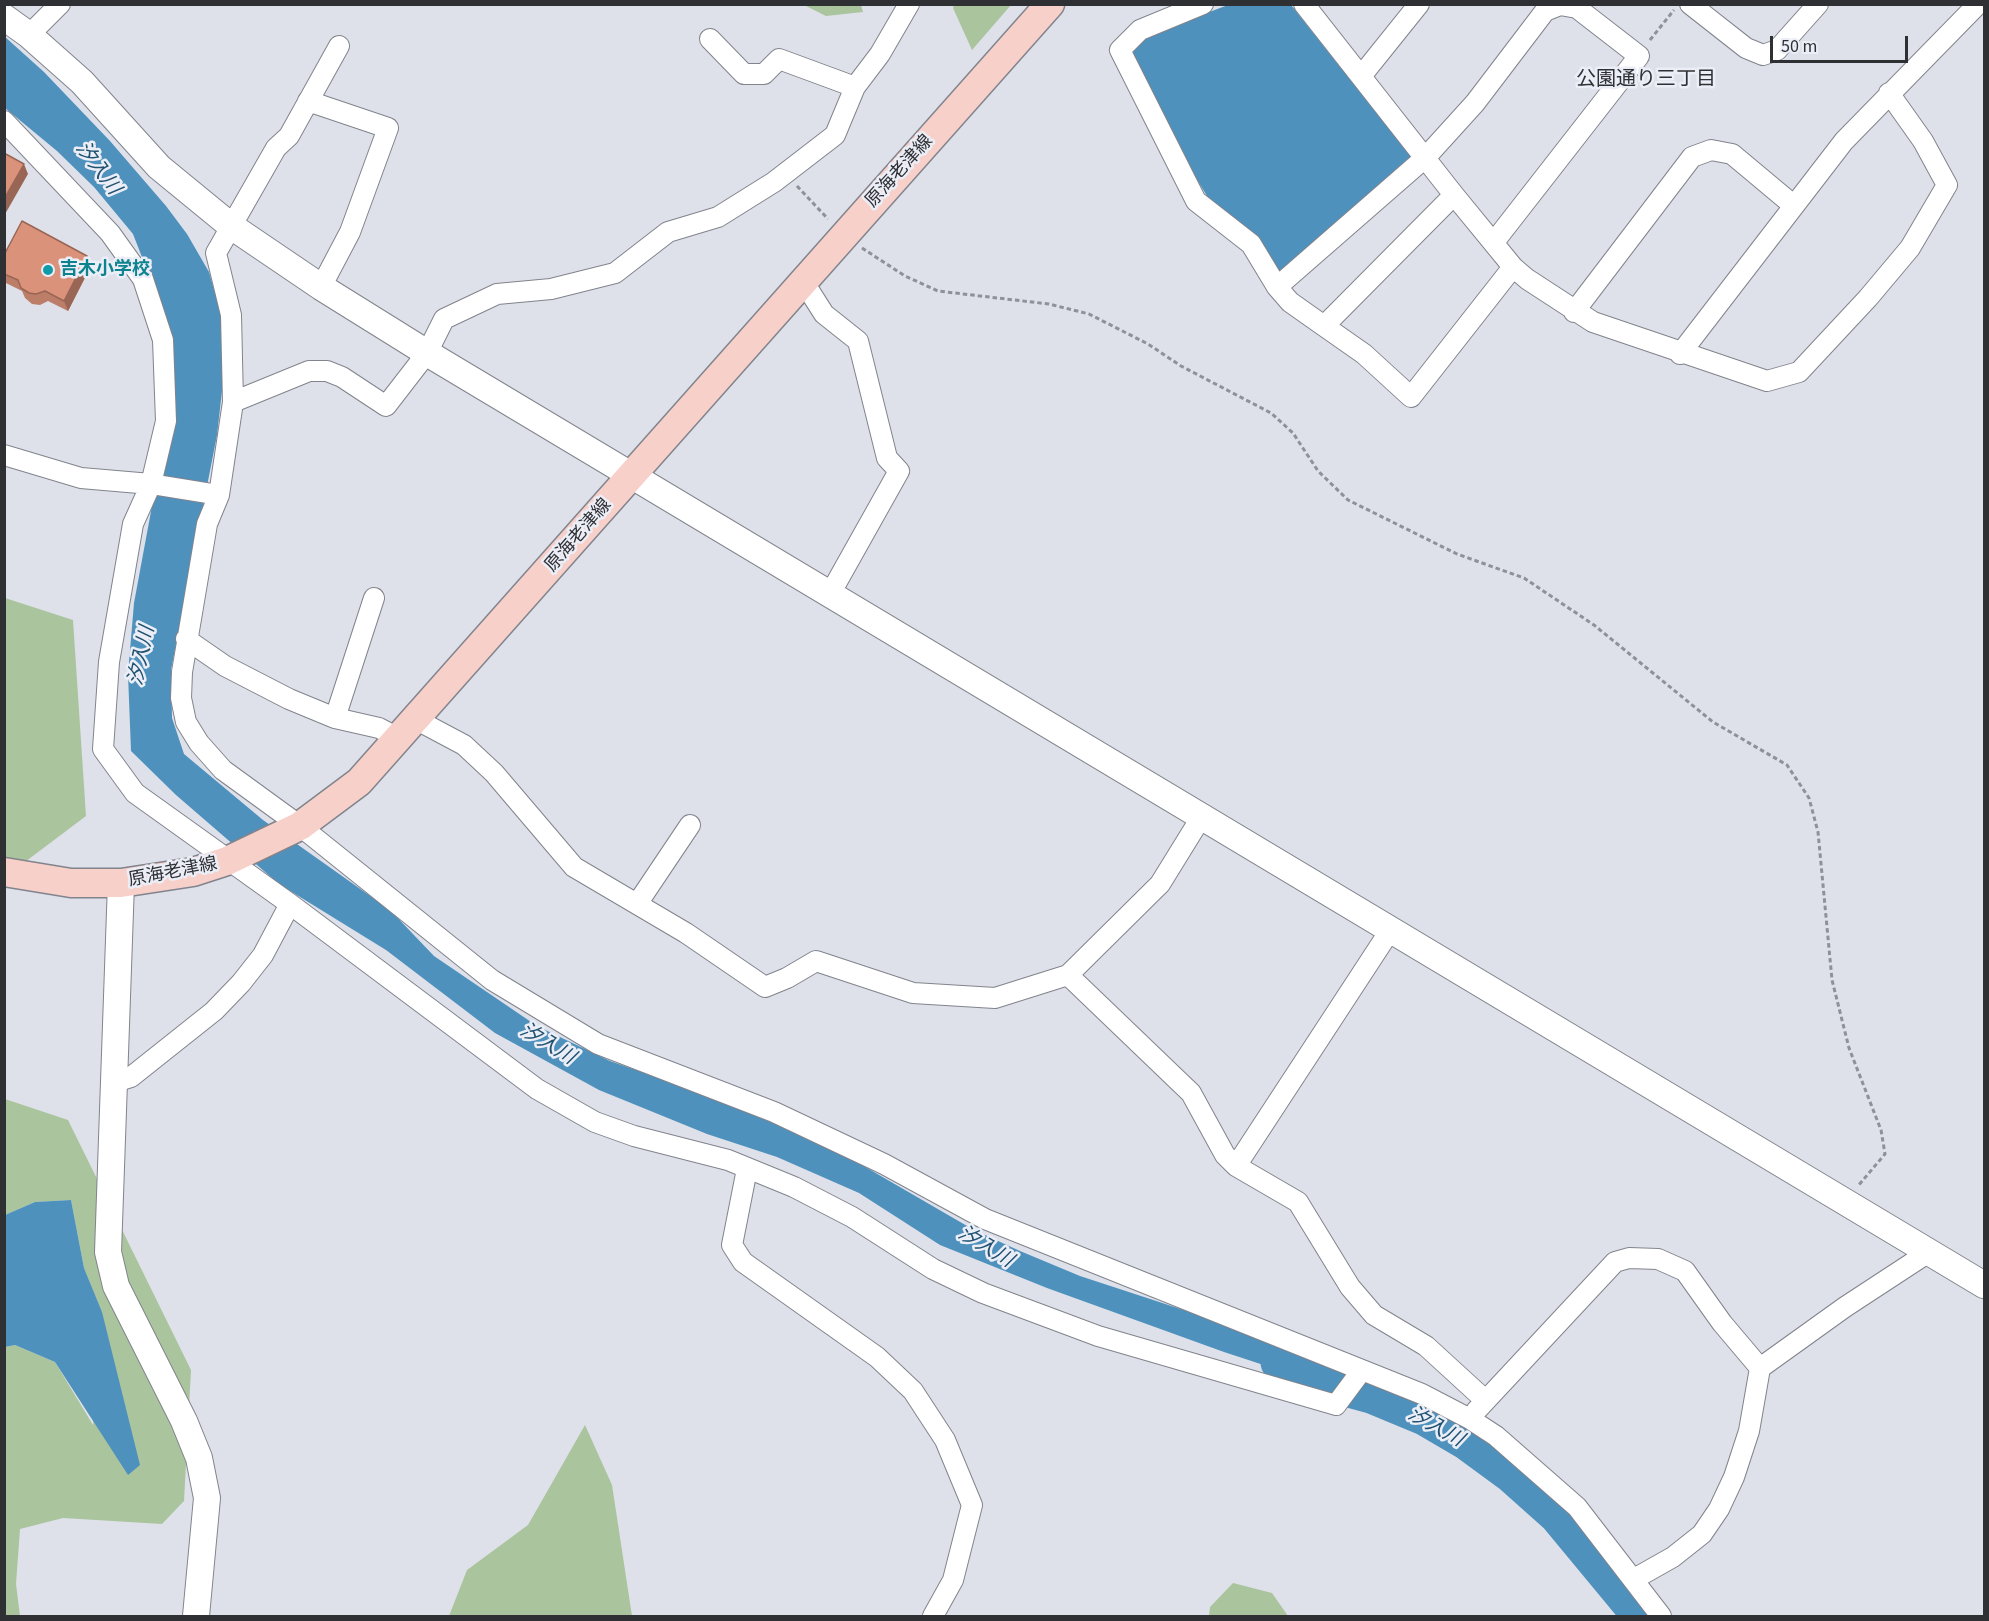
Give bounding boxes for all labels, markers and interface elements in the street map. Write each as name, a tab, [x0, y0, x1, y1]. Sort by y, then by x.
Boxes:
scale bar	[1773, 24, 1911, 62]
text: 50 m	[1781, 34, 1817, 59]
district label: 公園通り三丁目	[1576, 69, 1716, 93]
street label: 原海老津線	[862, 131, 938, 213]
water label: 汐入川	[69, 138, 125, 200]
place label: 吉木小学校	[60, 259, 150, 281]
marker: 吉木小学校	[41, 263, 55, 277]
street label: 原海老津線	[541, 495, 617, 577]
water label: 汐入川	[125, 624, 161, 688]
street label: 原海老津線	[127, 854, 219, 892]
water label: 汐入川	[515, 1019, 579, 1071]
water label: 汐入川	[953, 1222, 1017, 1274]
water label: 汐入川	[1403, 1403, 1467, 1453]

